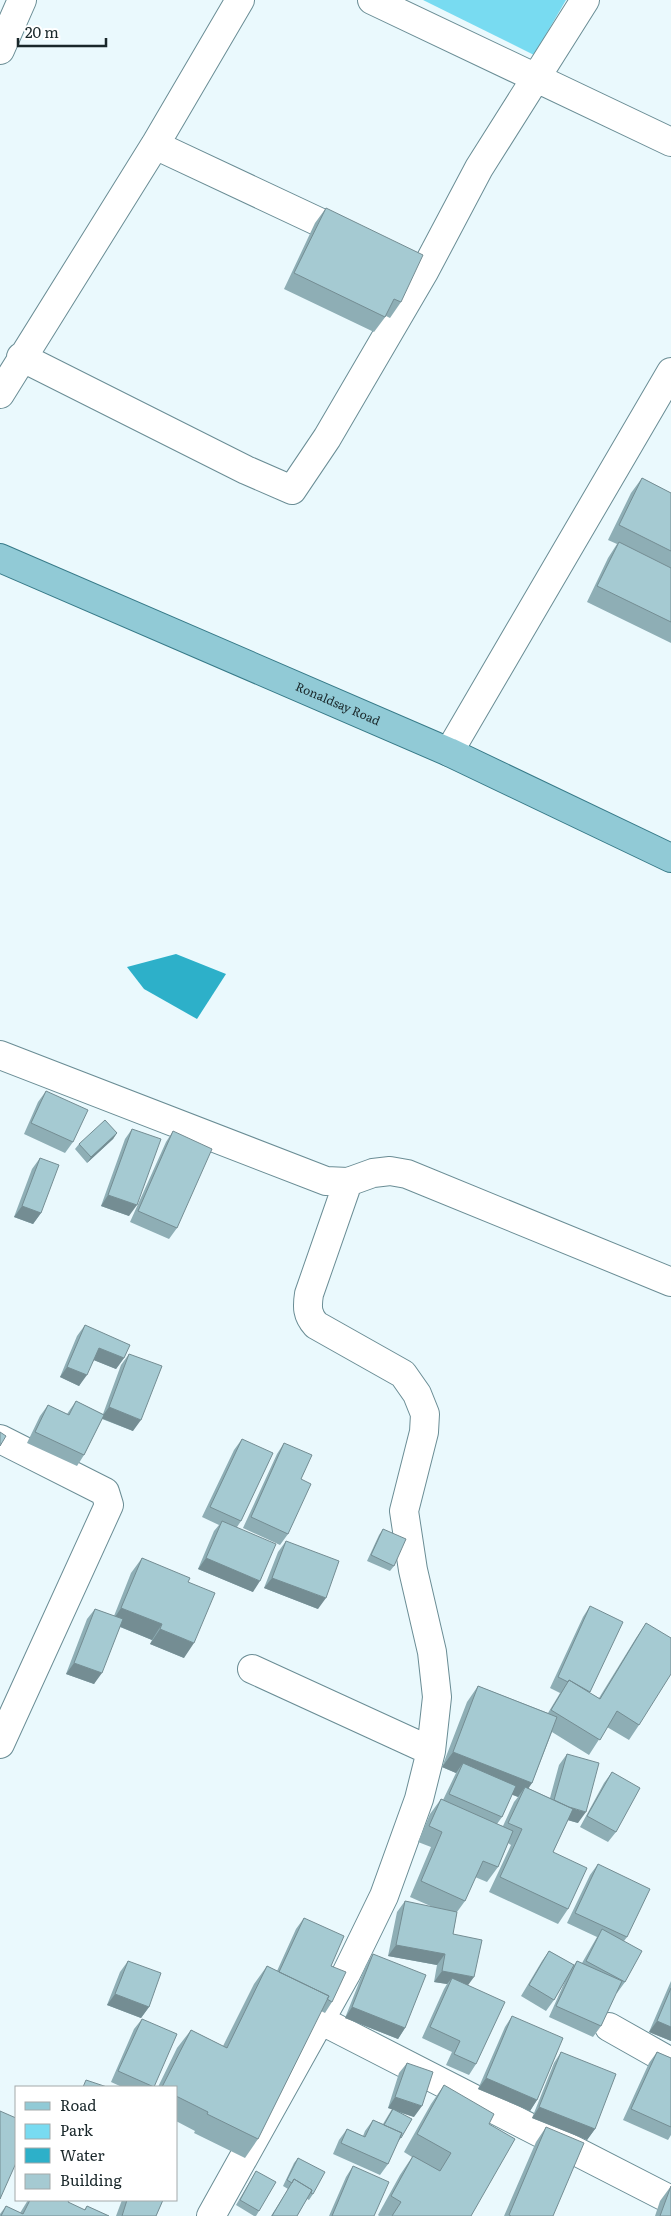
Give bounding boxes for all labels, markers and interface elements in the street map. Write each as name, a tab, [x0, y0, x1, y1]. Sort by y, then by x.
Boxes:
scale bar	[18, 15, 105, 47]
text: 20 m	[25, 20, 59, 43]
street label: Ronaldsay Road	[293, 677, 384, 730]
legend	[15, 2086, 178, 2201]
text: Road	[60, 2093, 96, 2116]
text: Park	[60, 2118, 94, 2141]
text: Water	[60, 2143, 105, 2166]
text: Building	[60, 2168, 122, 2191]

